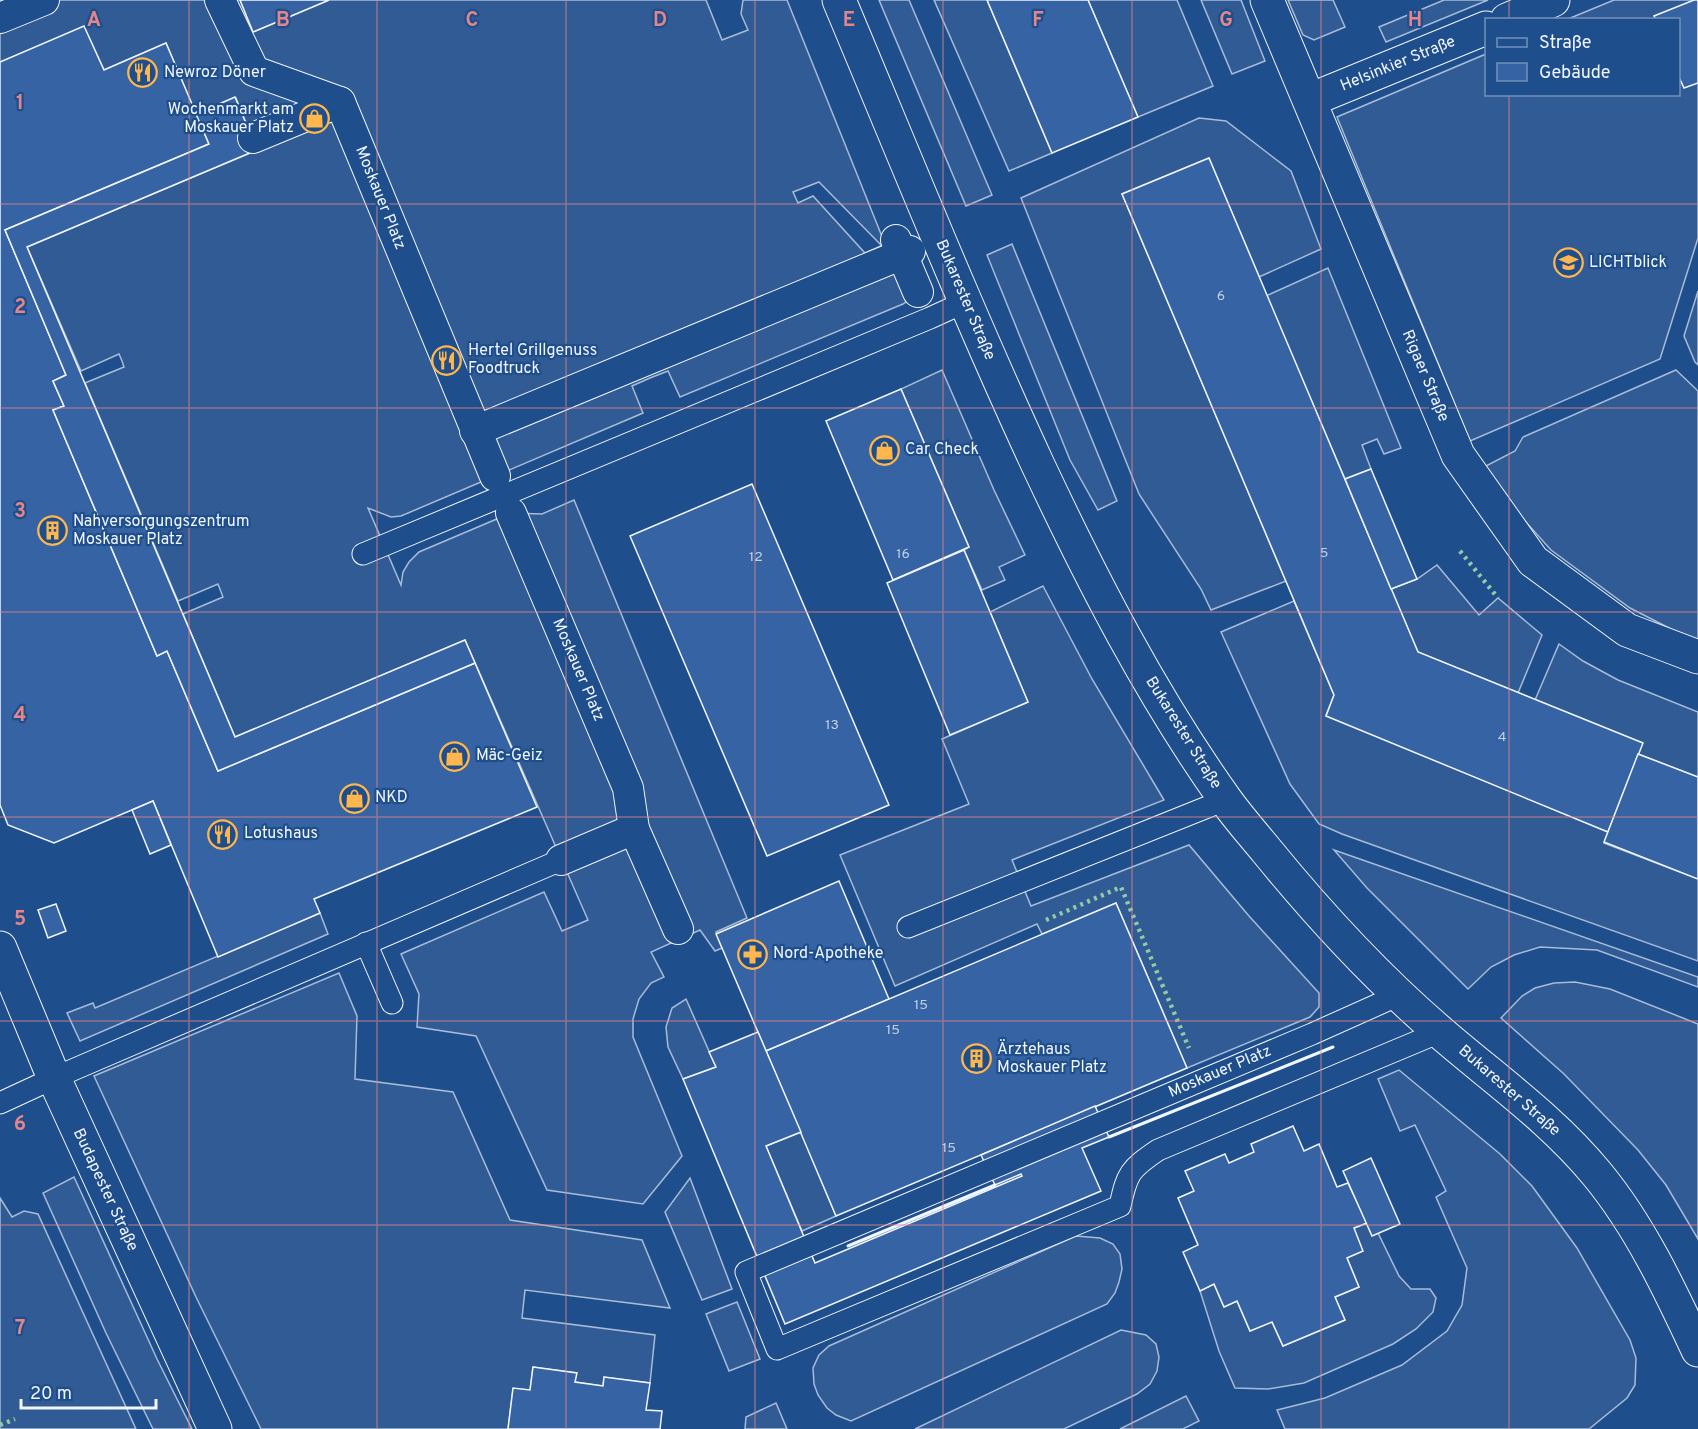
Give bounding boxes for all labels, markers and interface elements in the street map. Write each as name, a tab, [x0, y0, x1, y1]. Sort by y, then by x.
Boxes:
text: A	[87, 8, 101, 34]
text: B	[276, 8, 290, 34]
text: C	[466, 8, 478, 34]
text: D	[653, 8, 667, 34]
text: E	[843, 8, 855, 34]
text: F	[1032, 8, 1044, 34]
text: G	[1219, 8, 1233, 34]
text: H	[1408, 8, 1422, 34]
legend	[1485, 18, 1680, 96]
street label: Helsinkier Straße	[1337, 32, 1459, 96]
text: Straße	[1539, 32, 1591, 55]
restaurant icon: Newroz Döner	[127, 57, 159, 89]
text: Gebäude	[1539, 62, 1611, 85]
place label: Newroz Döner	[164, 63, 266, 83]
text: 1	[16, 91, 24, 117]
place label: Wochenmarkt am Moskauer Platz	[168, 100, 294, 138]
shop icon: Wochenmarkt am Moskauer Platz	[299, 103, 331, 135]
street label: Moskauer Platz	[350, 143, 410, 253]
street label: Bukarester Straße	[931, 237, 999, 363]
school or university icon: LICHTblick	[1552, 247, 1584, 279]
place label: LICHTblick	[1589, 253, 1667, 273]
house number: 6	[1217, 288, 1225, 305]
text: 2	[14, 295, 26, 321]
street label: Rigaer Straße	[1397, 327, 1453, 425]
place label: Hertel Grillgenuss Foodtruck	[468, 341, 597, 379]
restaurant icon: Hertel Grillgenuss Foodtruck	[431, 344, 463, 376]
shop icon: Car Check	[868, 434, 900, 466]
place label: Car Check	[905, 440, 979, 460]
text: 3	[14, 499, 26, 525]
place label: Nahversorgungszentrum Moskauer Platz	[73, 512, 250, 550]
building icon: Nahversorgungszentrum Moskauer Platz	[36, 515, 68, 547]
house number: 5	[1320, 545, 1328, 562]
house number: 16	[896, 546, 910, 563]
house number: 12	[749, 549, 763, 566]
street label: Moskauer Platz	[547, 616, 609, 724]
street label: Bukarester Straße	[1140, 673, 1226, 793]
text: 4	[14, 703, 26, 729]
house number: 13	[825, 717, 839, 734]
house number: 4	[1498, 729, 1506, 746]
shop icon: Mäc-Geiz	[439, 740, 471, 772]
place label: Mäc-Geiz	[476, 746, 543, 766]
shop icon: NKD	[338, 782, 370, 814]
place label: NKD	[375, 788, 408, 808]
restaurant icon: Lotushaus	[207, 818, 239, 850]
place label: Lotushaus	[244, 824, 318, 844]
text: 5	[14, 907, 26, 933]
pharmacy icon: Nord-Apotheke	[736, 938, 768, 970]
place label: Nord-Apotheke	[773, 944, 883, 964]
house number: 15	[914, 997, 928, 1014]
house number: 15	[886, 1022, 900, 1039]
place label: Ärztehaus Moskauer Platz	[997, 1039, 1107, 1078]
street label: Moskauer Platz	[1166, 1041, 1274, 1103]
street label: Bukarester Straße	[1454, 1041, 1564, 1141]
building icon: Ärztehaus Moskauer Platz	[960, 1043, 992, 1075]
text: 6	[14, 1112, 26, 1138]
street label: Budapester Straße	[68, 1125, 142, 1255]
house number: 15	[942, 1140, 956, 1157]
text: 7	[15, 1316, 25, 1342]
scale bar	[21, 1372, 156, 1410]
text: 20 m	[30, 1383, 72, 1406]

